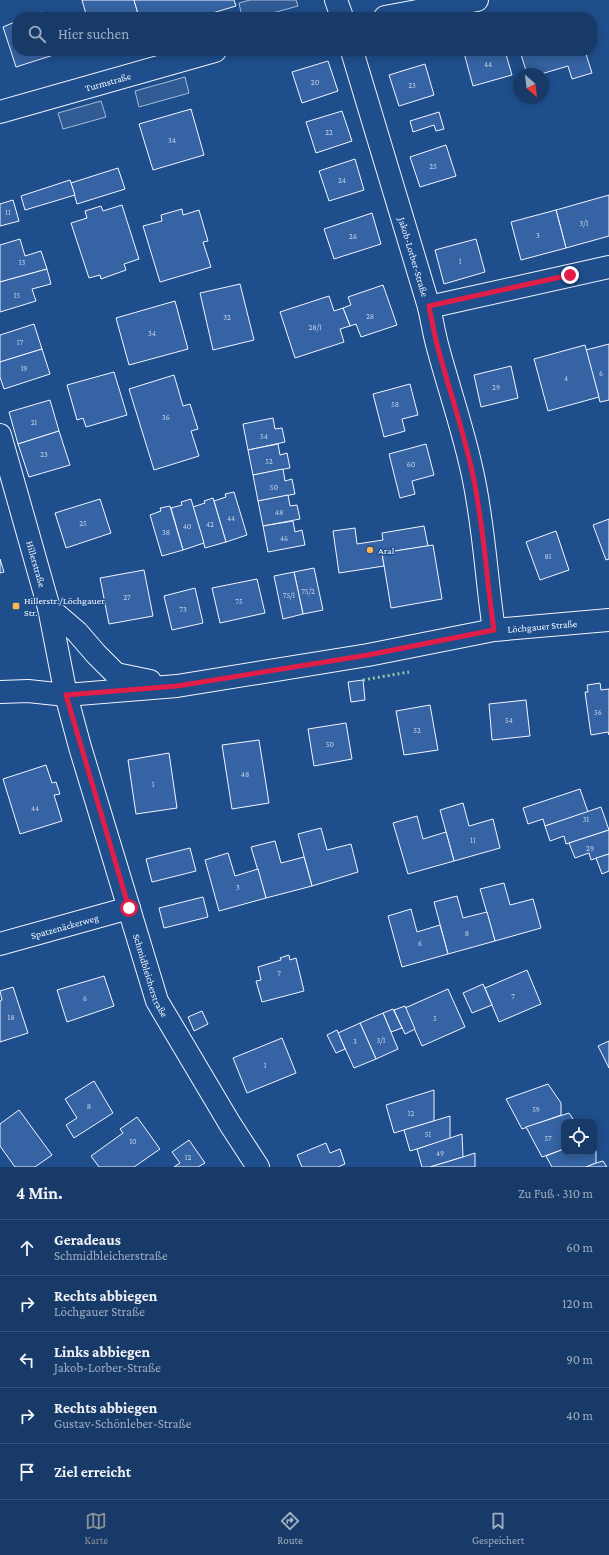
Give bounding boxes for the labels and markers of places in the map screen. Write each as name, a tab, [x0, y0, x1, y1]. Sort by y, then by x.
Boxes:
marker: Aral	[365, 545, 375, 555]
place label: Aral	[378, 545, 395, 556]
place label: Hillerstr./Löchgauer Str.	[24, 595, 105, 618]
marker: Hillerstr./Löchgauer Str.	[11, 601, 21, 611]

